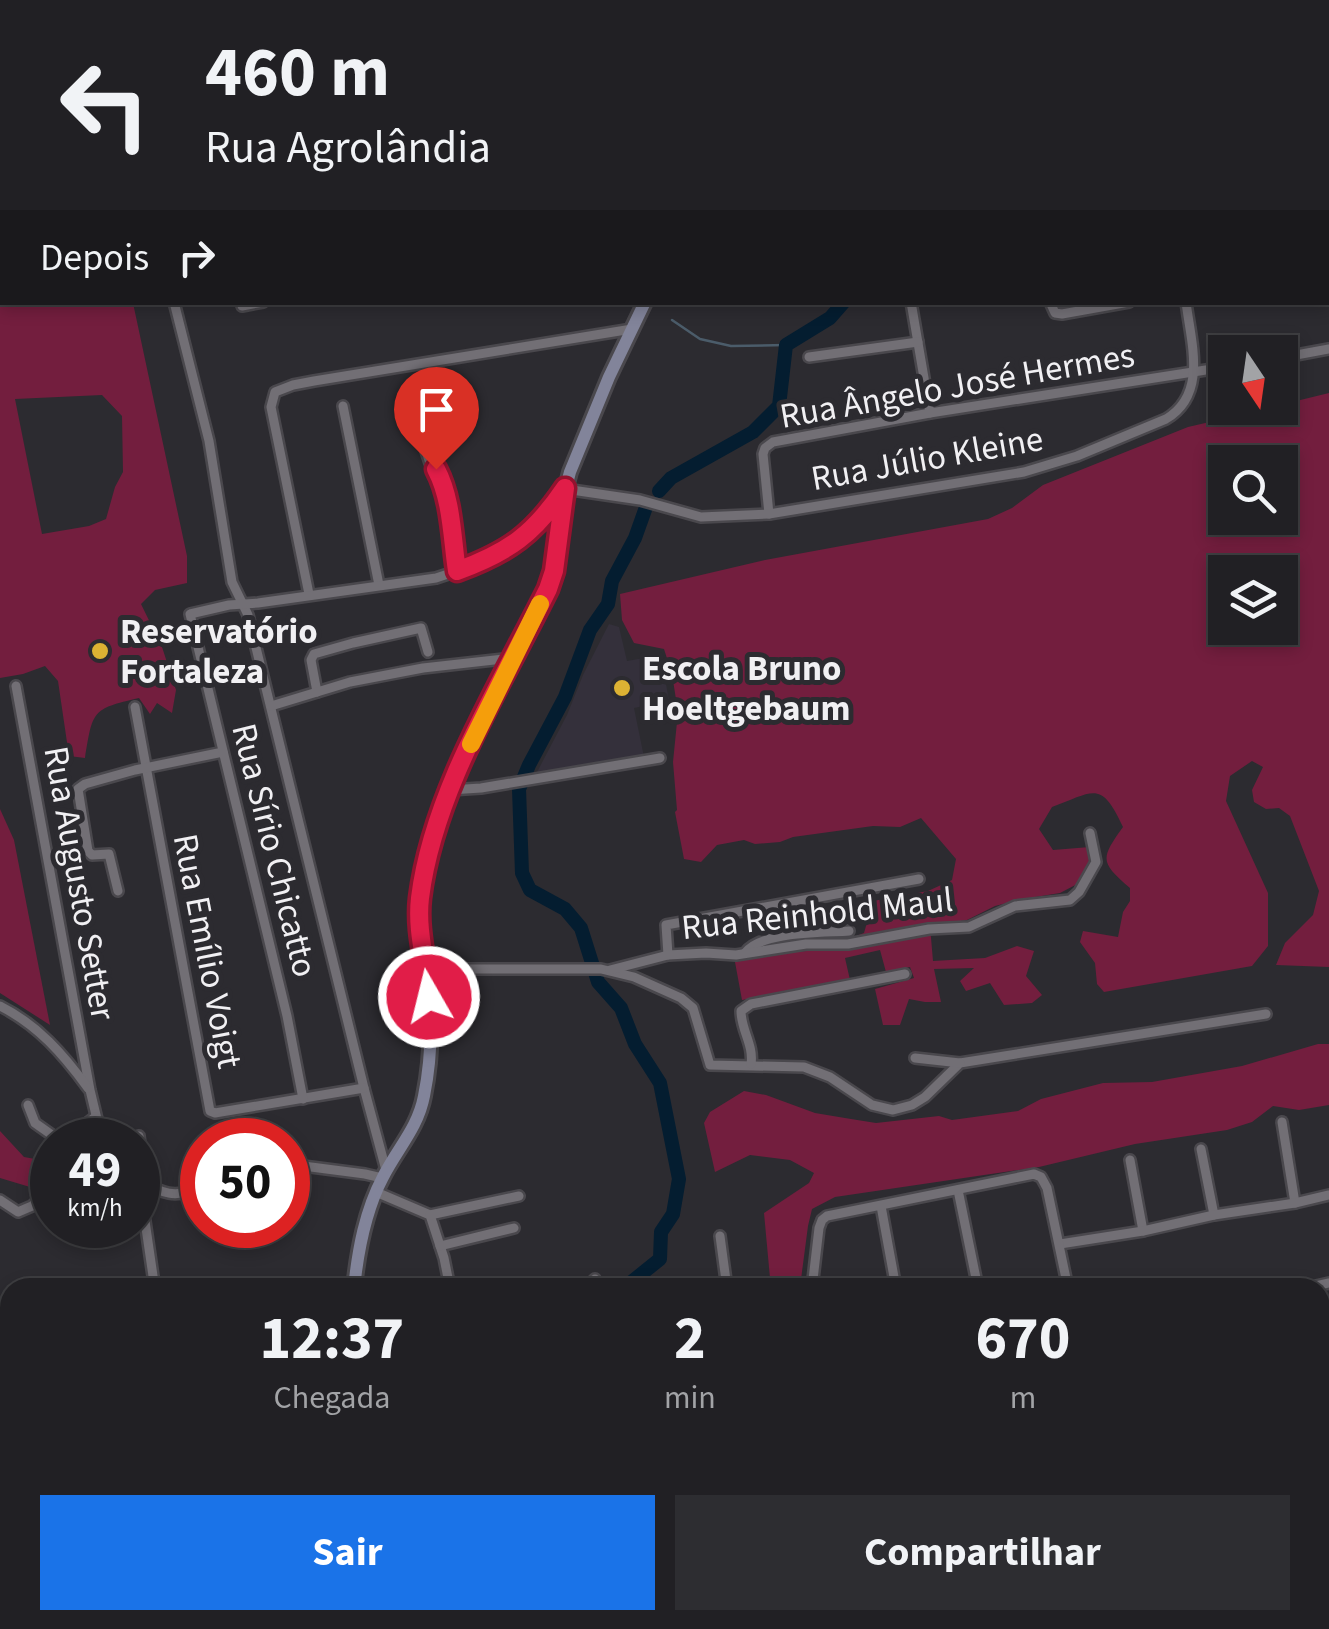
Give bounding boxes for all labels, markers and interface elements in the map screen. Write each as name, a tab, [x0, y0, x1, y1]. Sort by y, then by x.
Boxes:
text: 460 m	[205, 23, 390, 123]
icon: left	[40, 40, 170, 170]
text: Rua Agrolândia	[205, 116, 491, 180]
icon: right	[169, 230, 224, 285]
text: Depois	[40, 231, 149, 285]
street label: Rua Ângelo José Hermes	[776, 330, 1138, 442]
north arrow	[1208, 335, 1298, 425]
map controls	[1208, 335, 1298, 645]
pin	[394, 367, 479, 470]
icon: arrive	[409, 382, 464, 437]
street label: Rua Júlio Kleine	[807, 414, 1047, 504]
button: search	[1208, 445, 1298, 535]
button: layers	[1208, 555, 1298, 645]
place label: Reservatório Fortaleza	[120, 607, 318, 697]
marker: Reservatório Fortaleza	[89, 640, 111, 662]
place label: Escola Bruno Hoeltgebaum	[642, 644, 850, 734]
marker: Escola Bruno Hoeltgebaum	[611, 677, 633, 699]
street label: Rua Sírio Chicatto	[218, 718, 330, 982]
street label: Rua Augusto Setter	[30, 742, 128, 1025]
street label: Rua Emílio Voigt	[160, 830, 254, 1073]
street label: Rua Reinhold Maul	[679, 875, 955, 953]
position arrow	[377, 945, 481, 1049]
speed limit sign: 50	[180, 1118, 310, 1248]
text: 49	[69, 1135, 121, 1206]
text: km/h	[67, 1190, 123, 1226]
text: 12:37	[260, 1297, 404, 1382]
text: 2	[674, 1297, 706, 1382]
text: 670	[975, 1297, 1070, 1382]
text: Chegada	[274, 1375, 390, 1421]
text: min	[664, 1375, 716, 1421]
text: m	[1010, 1375, 1036, 1421]
button: Sair	[40, 1495, 655, 1610]
button: Compartilhar	[675, 1495, 1290, 1610]

